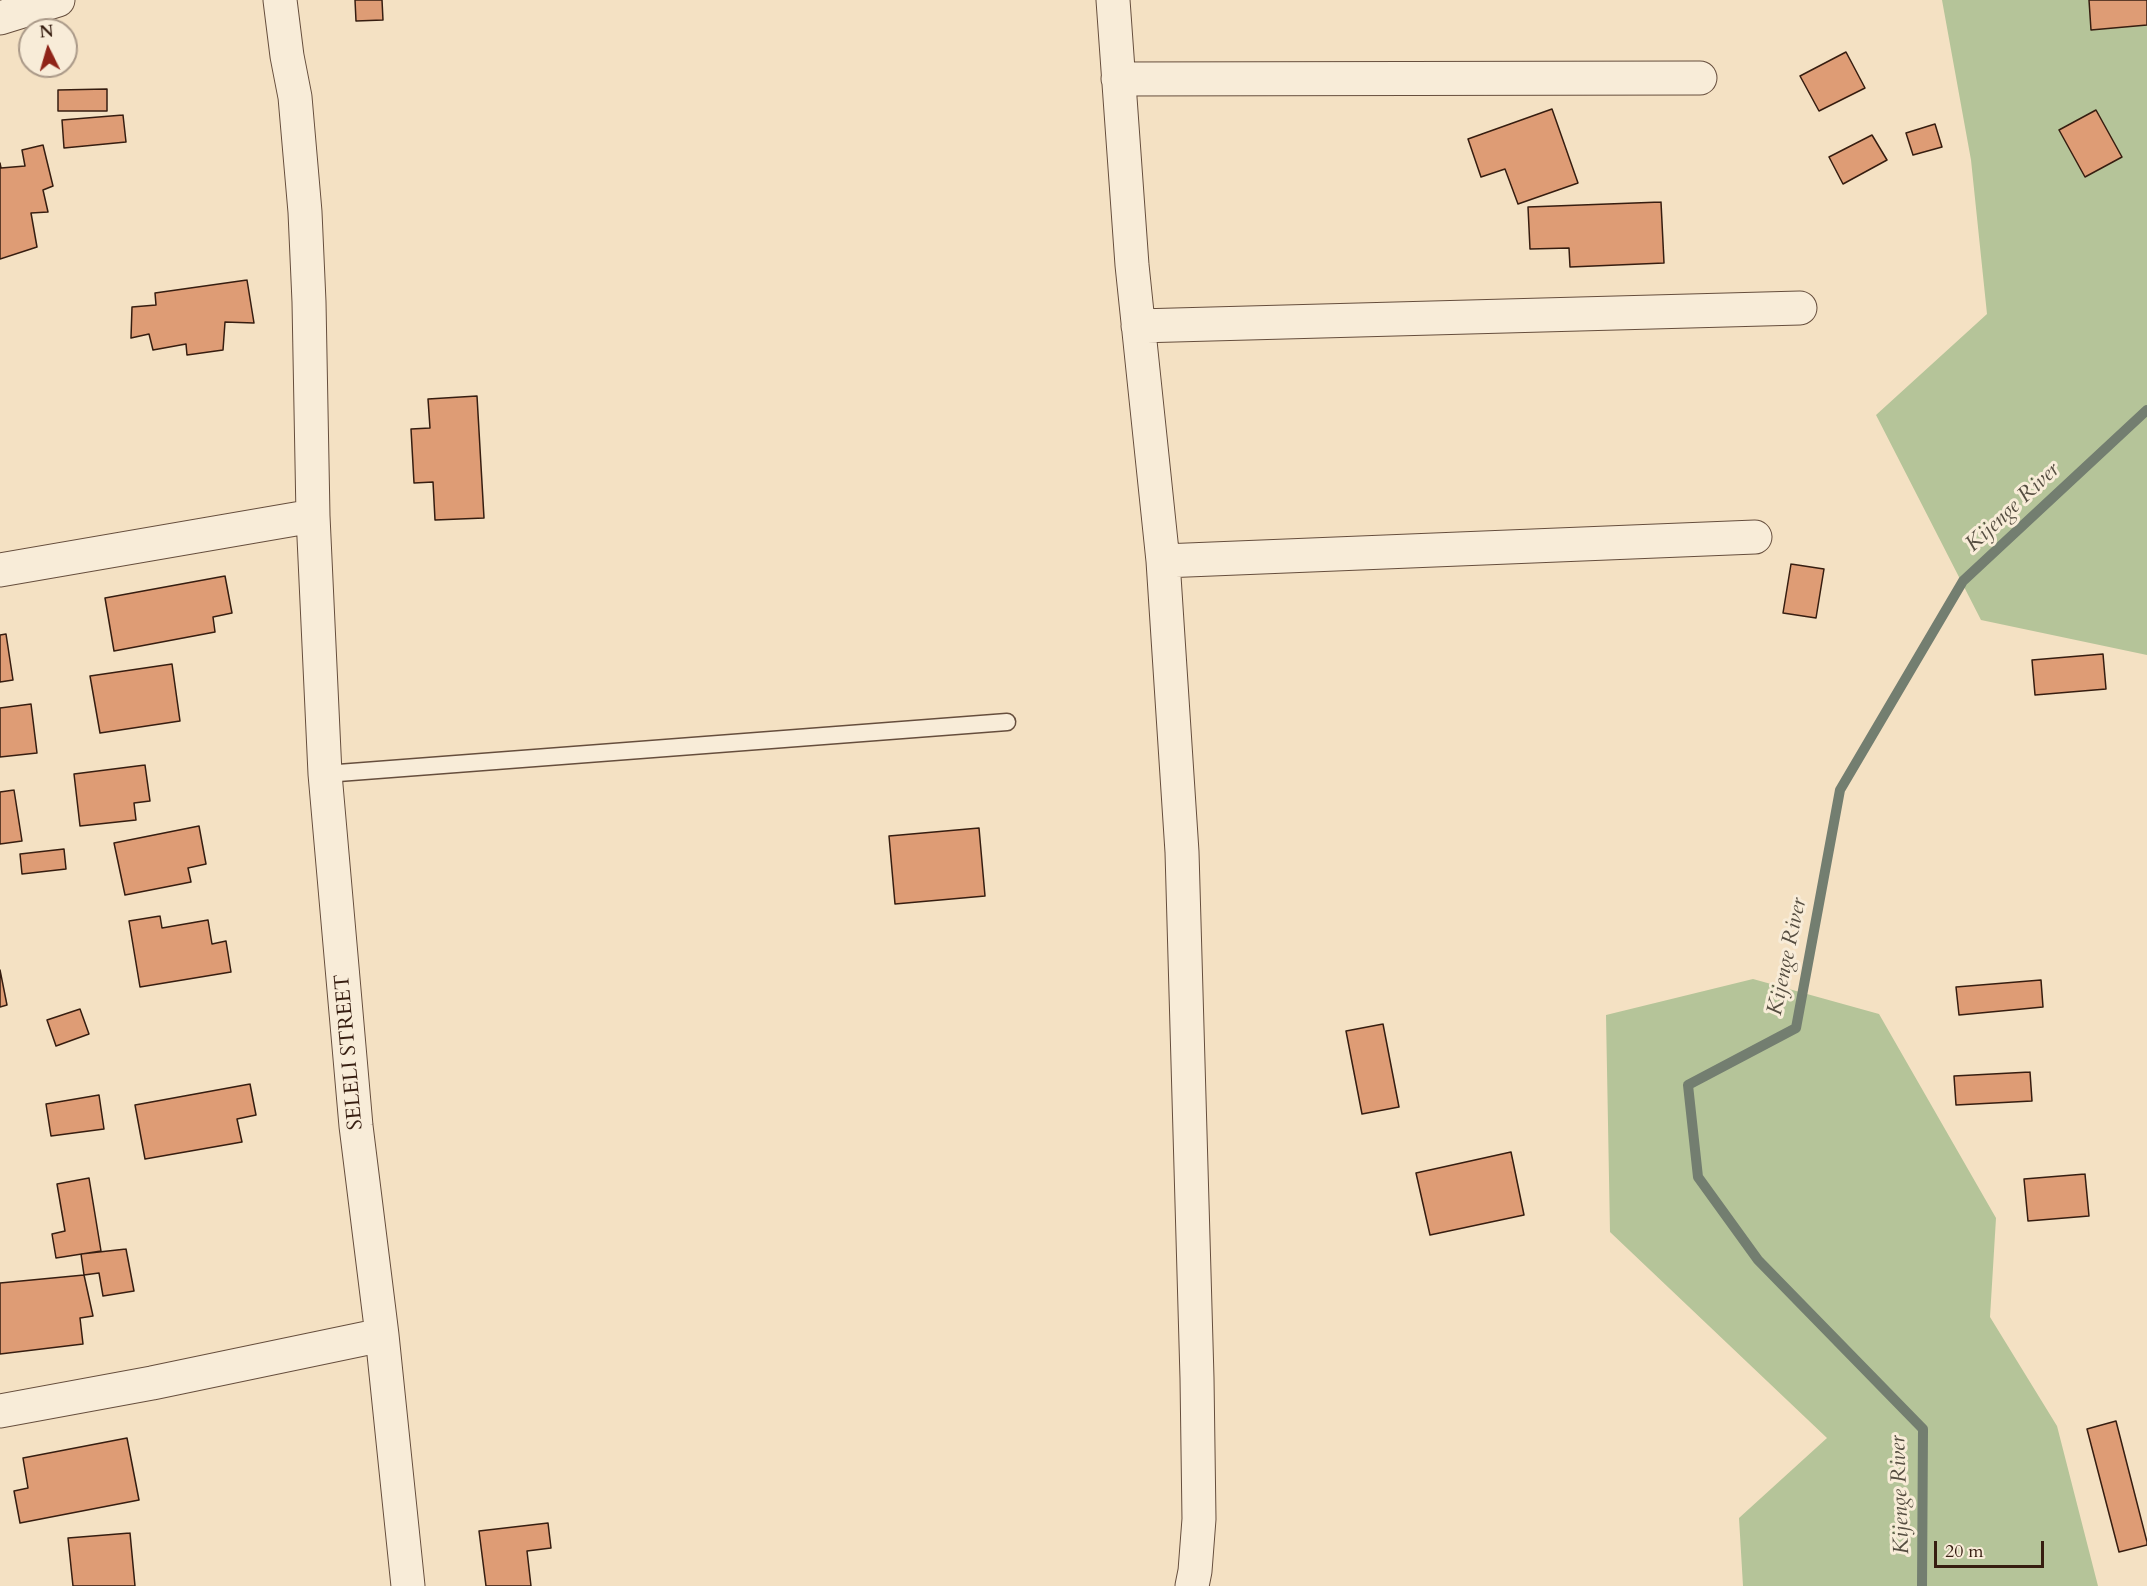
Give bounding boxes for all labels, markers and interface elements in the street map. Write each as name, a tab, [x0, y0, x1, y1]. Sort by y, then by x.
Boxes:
north arrow	[18, 18, 78, 78]
text: N	[39, 20, 54, 44]
water label: Kijenge River	[1960, 458, 2066, 558]
water label: Kijenge River	[1763, 896, 1813, 1018]
street label: SELELI STREET	[331, 973, 369, 1131]
water label: Kijenge River	[1886, 1435, 1916, 1555]
scale bar	[1937, 1529, 2046, 1567]
text: 20 m	[1945, 1539, 1984, 1564]

